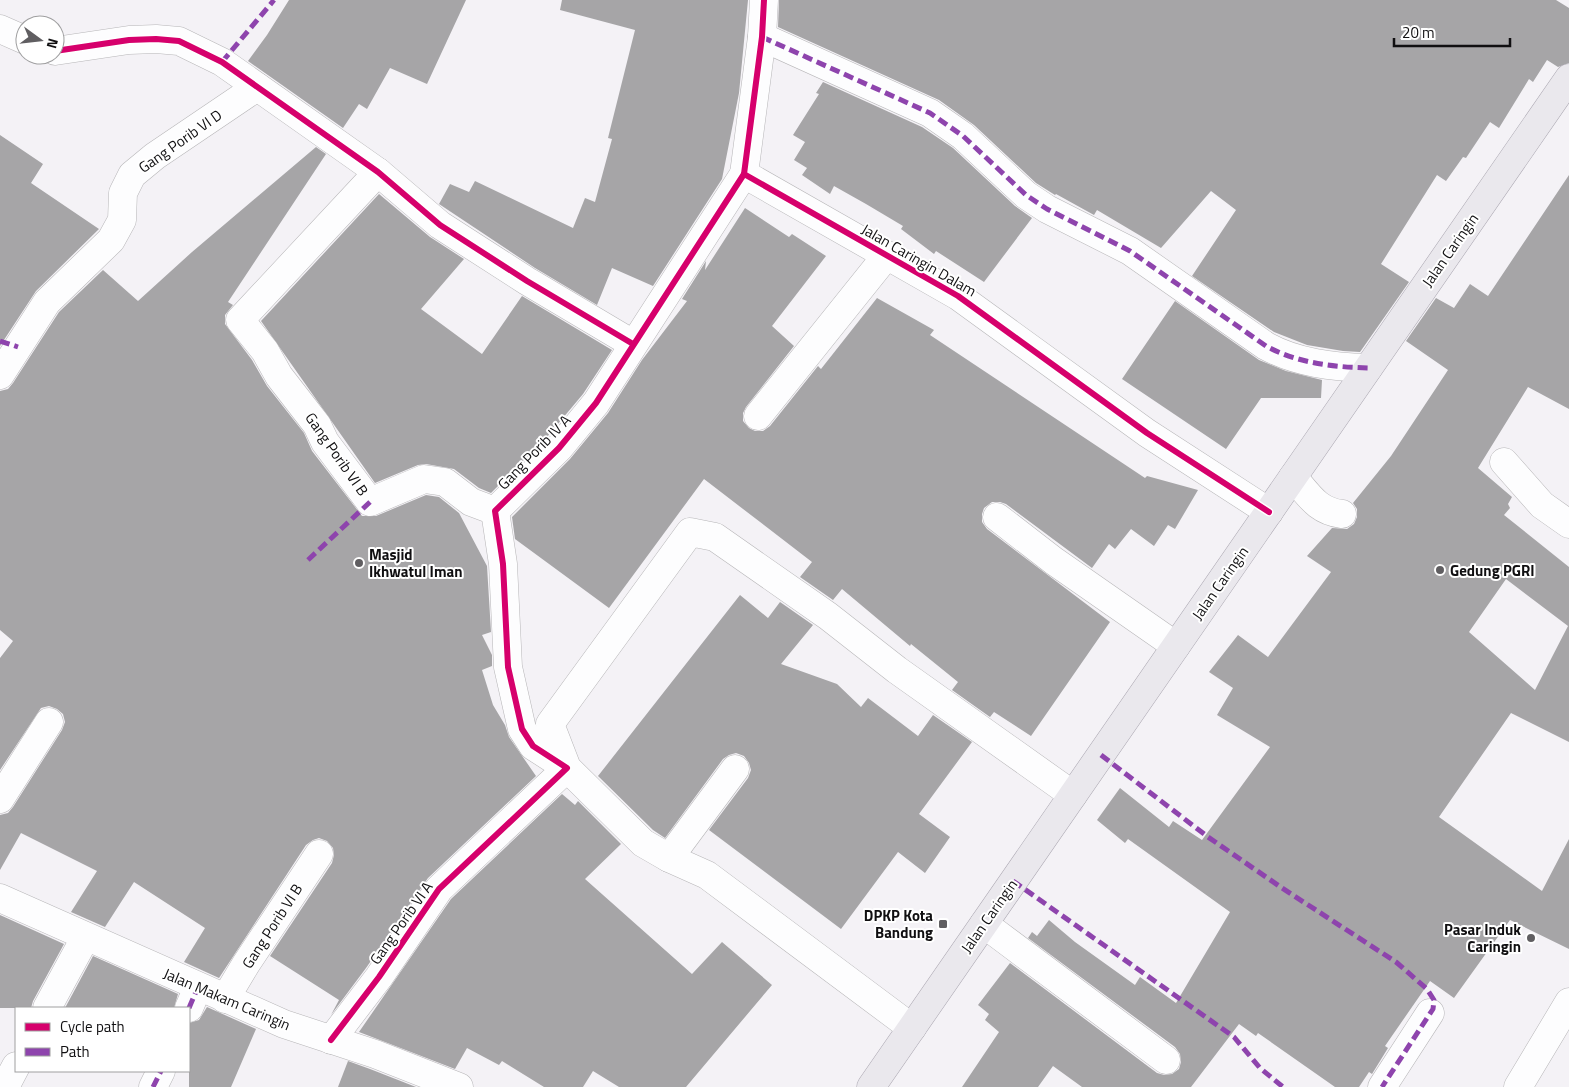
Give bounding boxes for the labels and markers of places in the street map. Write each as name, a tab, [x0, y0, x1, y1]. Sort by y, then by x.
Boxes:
place label: Masjid Ikhwatul Iman	[369, 543, 462, 583]
marker: Masjid Ikhwatul Iman	[353, 557, 365, 569]
place label: Gedung PGRI	[1450, 559, 1535, 582]
marker: Gedung PGRI	[1434, 564, 1446, 576]
place label: DPKP Kota Bandung	[864, 904, 933, 944]
marker: DPKP Kota Bandung	[937, 918, 949, 930]
place label: Pasar Induk Caringin	[1444, 918, 1521, 958]
marker: Pasar Induk Caringin	[1525, 932, 1537, 944]

